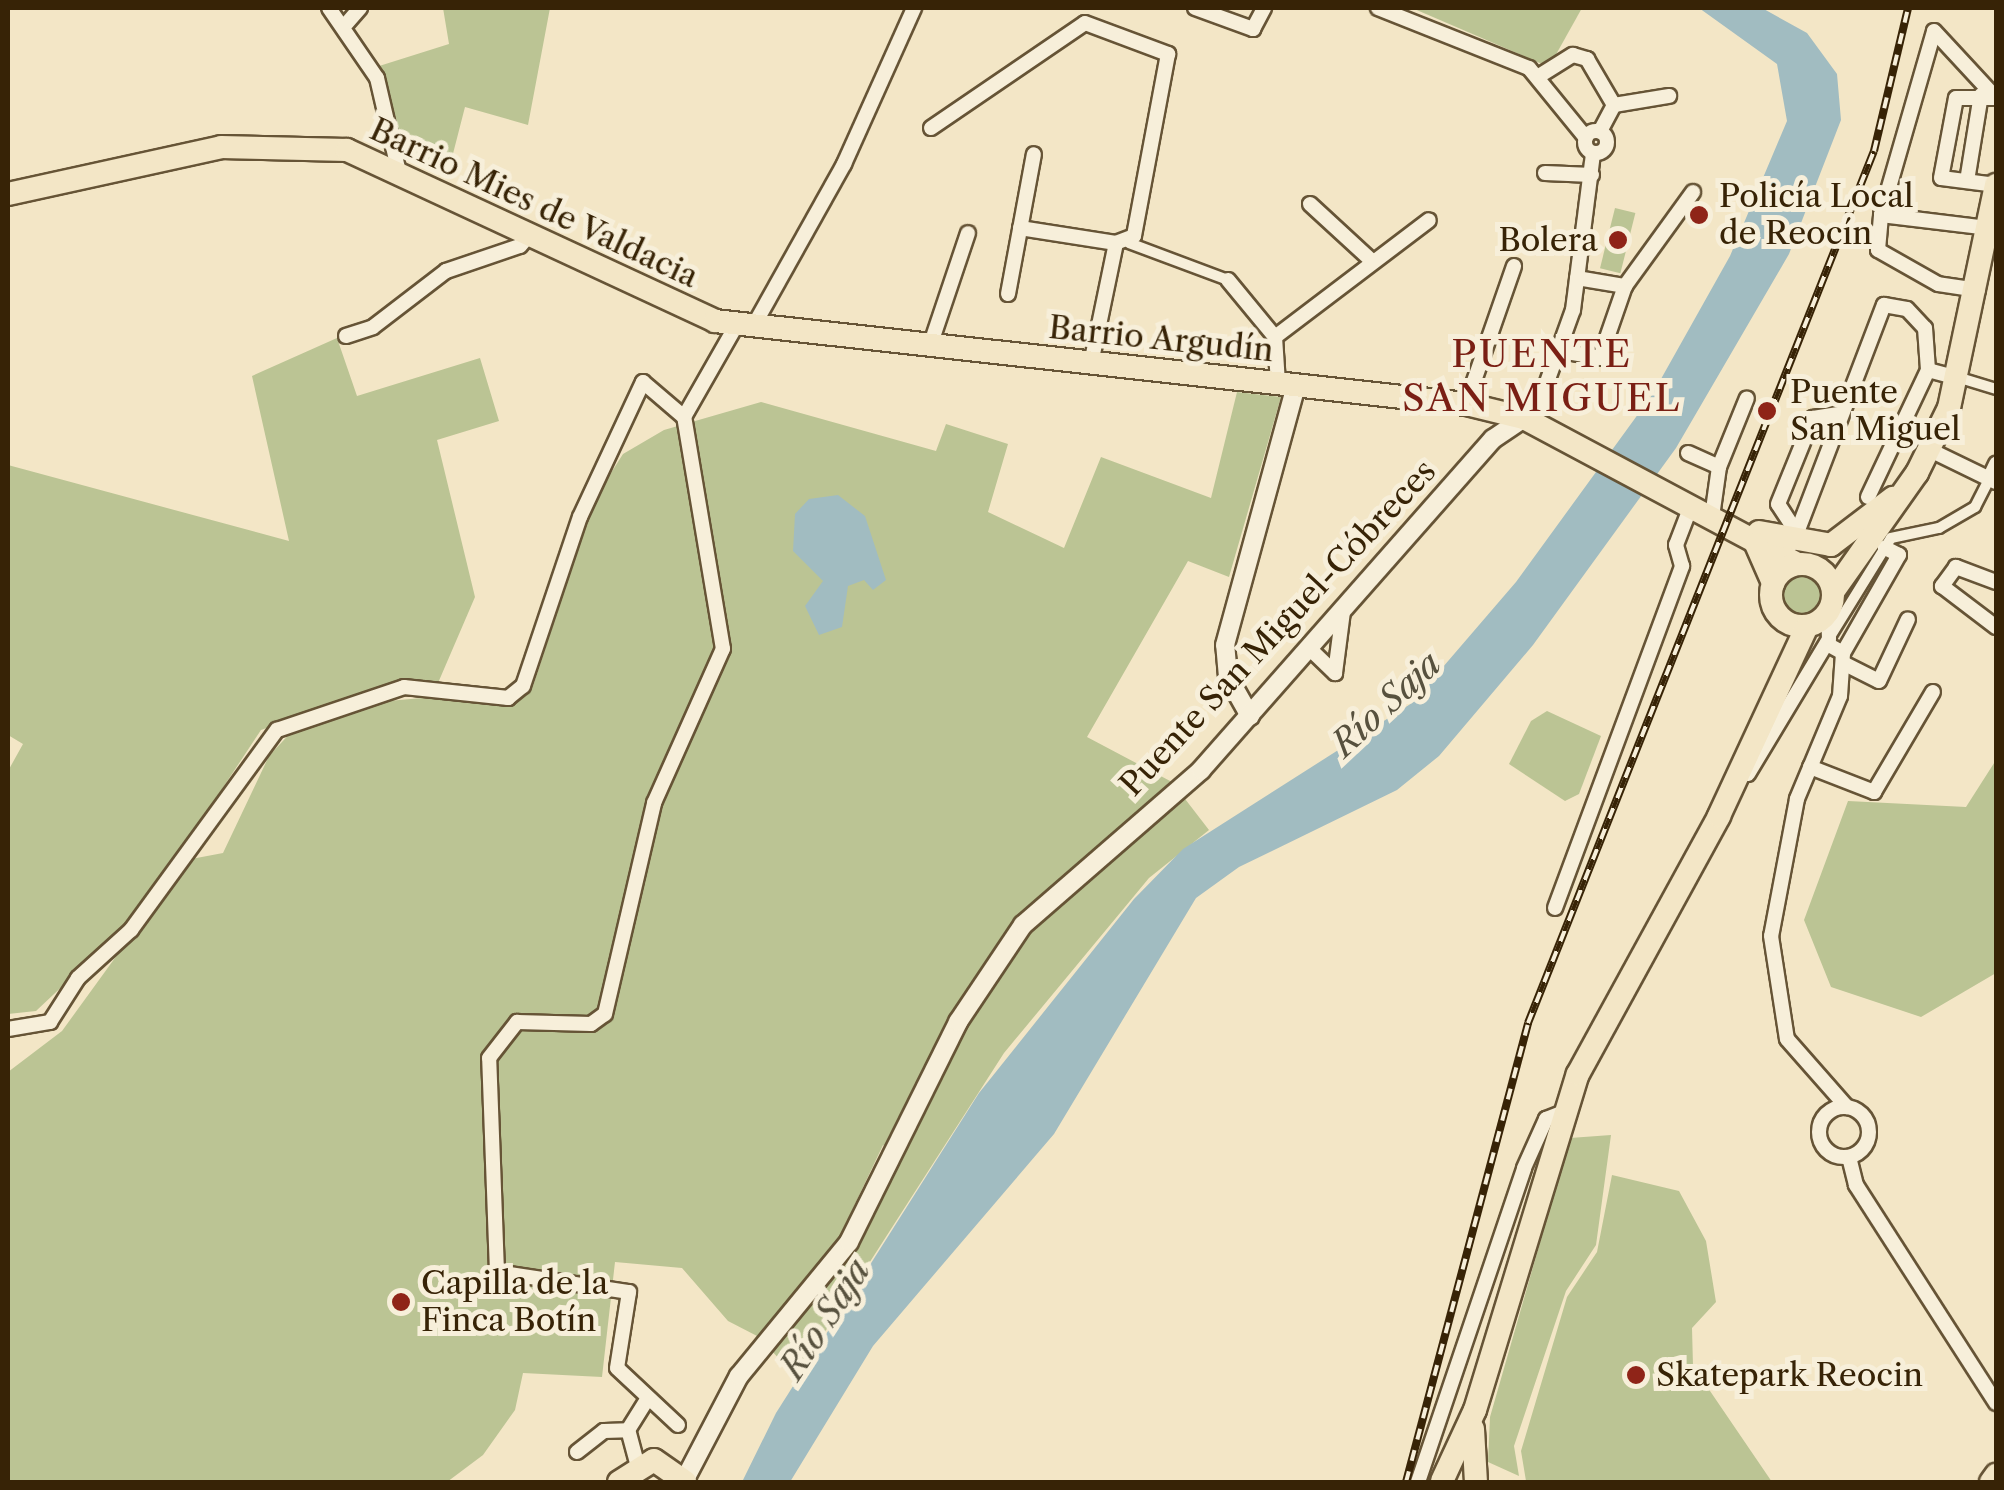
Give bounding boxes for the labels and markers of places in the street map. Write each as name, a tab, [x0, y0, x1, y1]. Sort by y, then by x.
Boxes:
place label: Policía Local de Reocín	[1719, 178, 1914, 253]
marker: Policía Local de Reocín	[1688, 204, 1710, 226]
place label: Bolera	[1498, 221, 1598, 259]
marker: Bolera	[1607, 229, 1629, 251]
place label: Puente San Miguel	[1790, 374, 1961, 449]
marker: Puente San Miguel	[1754, 398, 1780, 424]
place label: Capilla de la Finca Botín	[421, 1265, 609, 1340]
marker: Capilla de la Finca Botín	[390, 1291, 412, 1313]
place label: Skatepark Reocin	[1656, 1356, 1924, 1394]
marker: Skatepark Reocin	[1625, 1364, 1647, 1386]

